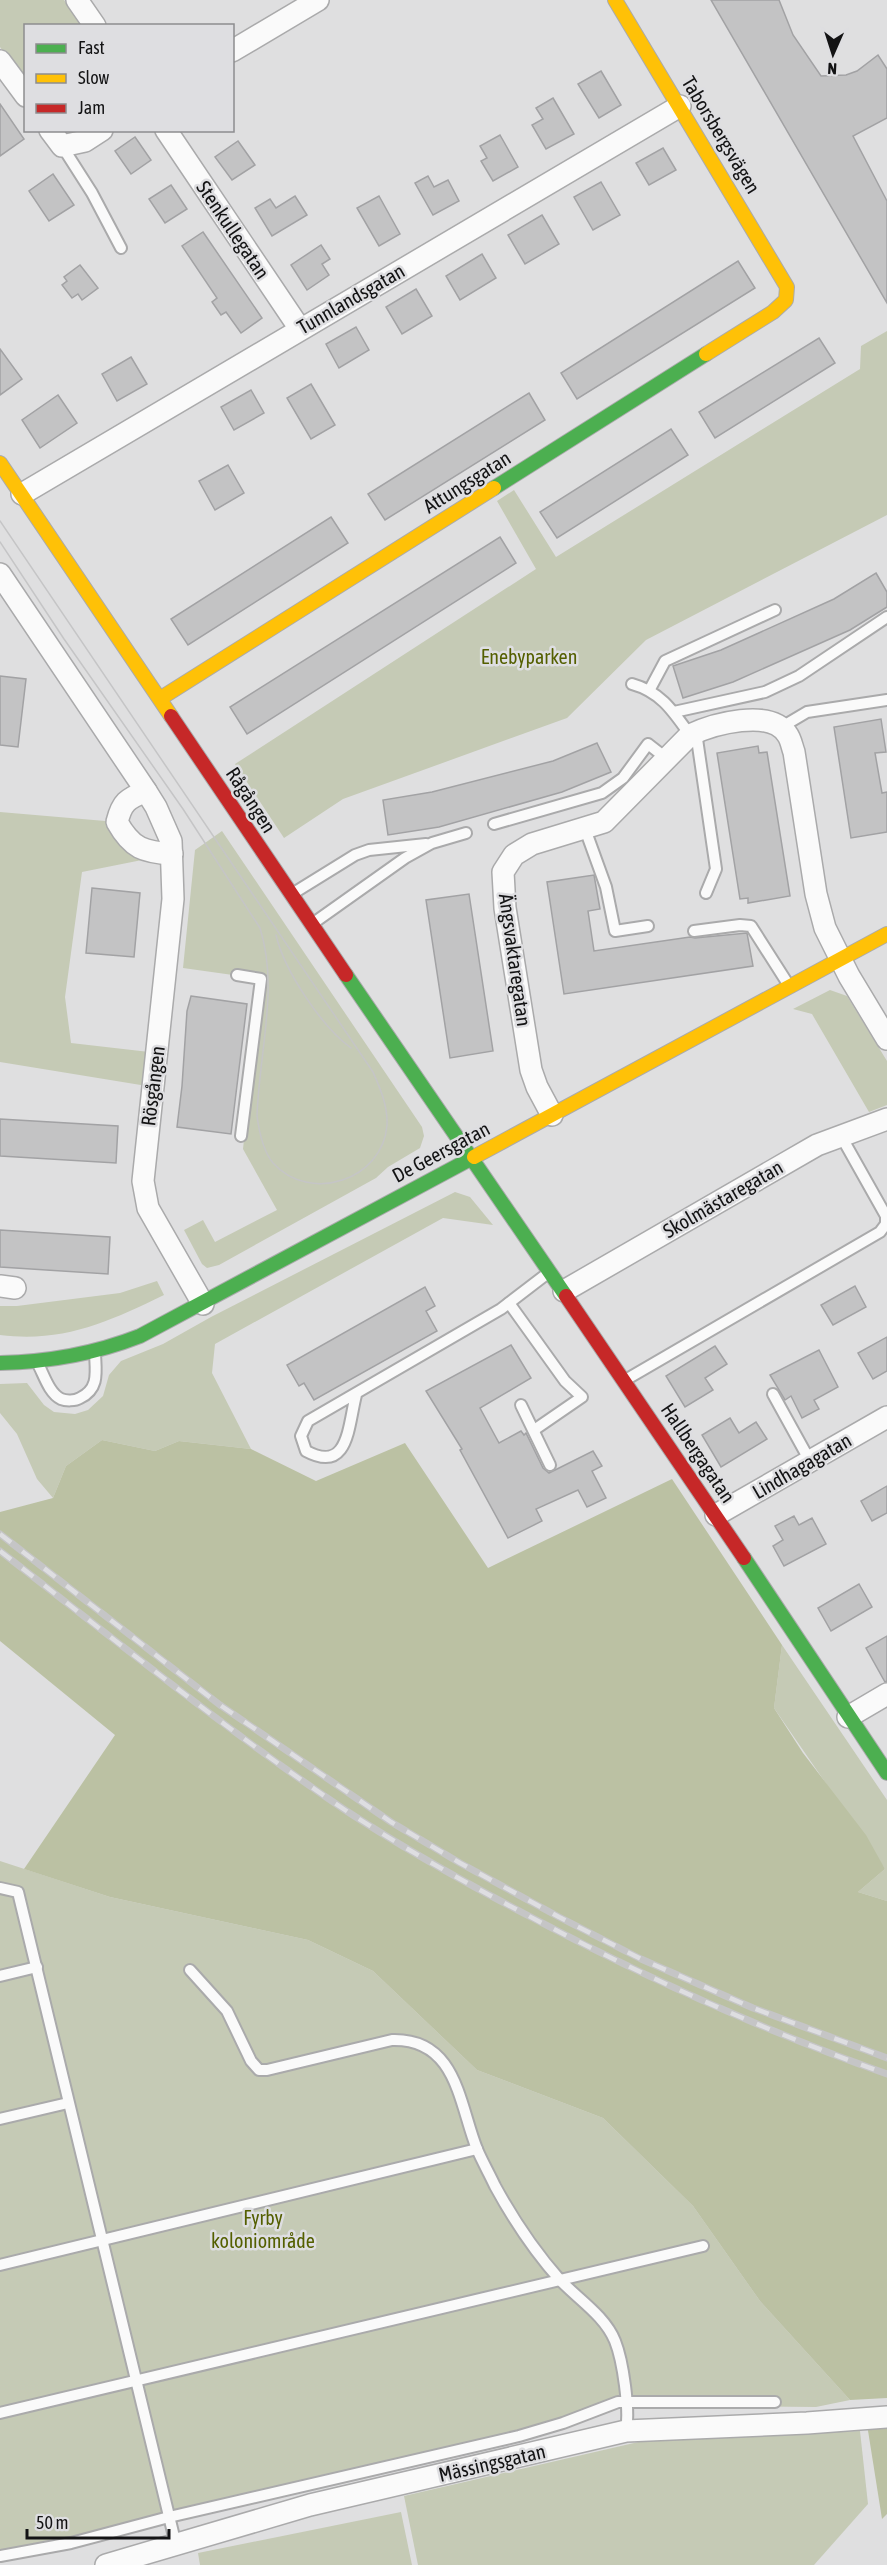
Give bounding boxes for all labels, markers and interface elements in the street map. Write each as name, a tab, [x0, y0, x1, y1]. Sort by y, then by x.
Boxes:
legend	[24, 24, 234, 132]
north arrow	[803, 24, 863, 84]
text: Fast	[78, 37, 105, 58]
text: N	[827, 60, 837, 78]
text: Slow	[78, 67, 109, 88]
street label: Taborsbergsvägen	[677, 72, 765, 197]
text: Jam	[78, 97, 105, 118]
street label: Stenkullegatan	[192, 176, 275, 283]
street label: Tunnlandsgatan	[293, 259, 408, 339]
street label: Attungsgatan	[419, 446, 515, 517]
park label: Enebyparken	[481, 645, 577, 668]
street label: Rågången	[222, 763, 281, 837]
street label: Ängsvaktaregatan	[495, 892, 536, 1028]
street label: Rösgången	[136, 1045, 169, 1127]
street label: De Geersgatan	[388, 1116, 493, 1187]
street label: Skolmästaregatan	[659, 1155, 787, 1242]
street label: Hallbergagatan	[657, 1399, 740, 1507]
street label: Lindhagagatan	[748, 1428, 855, 1503]
park label: Fyrby koloniområde	[211, 2206, 315, 2252]
street label: Mässingsgatan	[436, 2439, 548, 2486]
scale bar	[27, 2502, 170, 2540]
text: 50 m	[36, 2512, 68, 2533]

